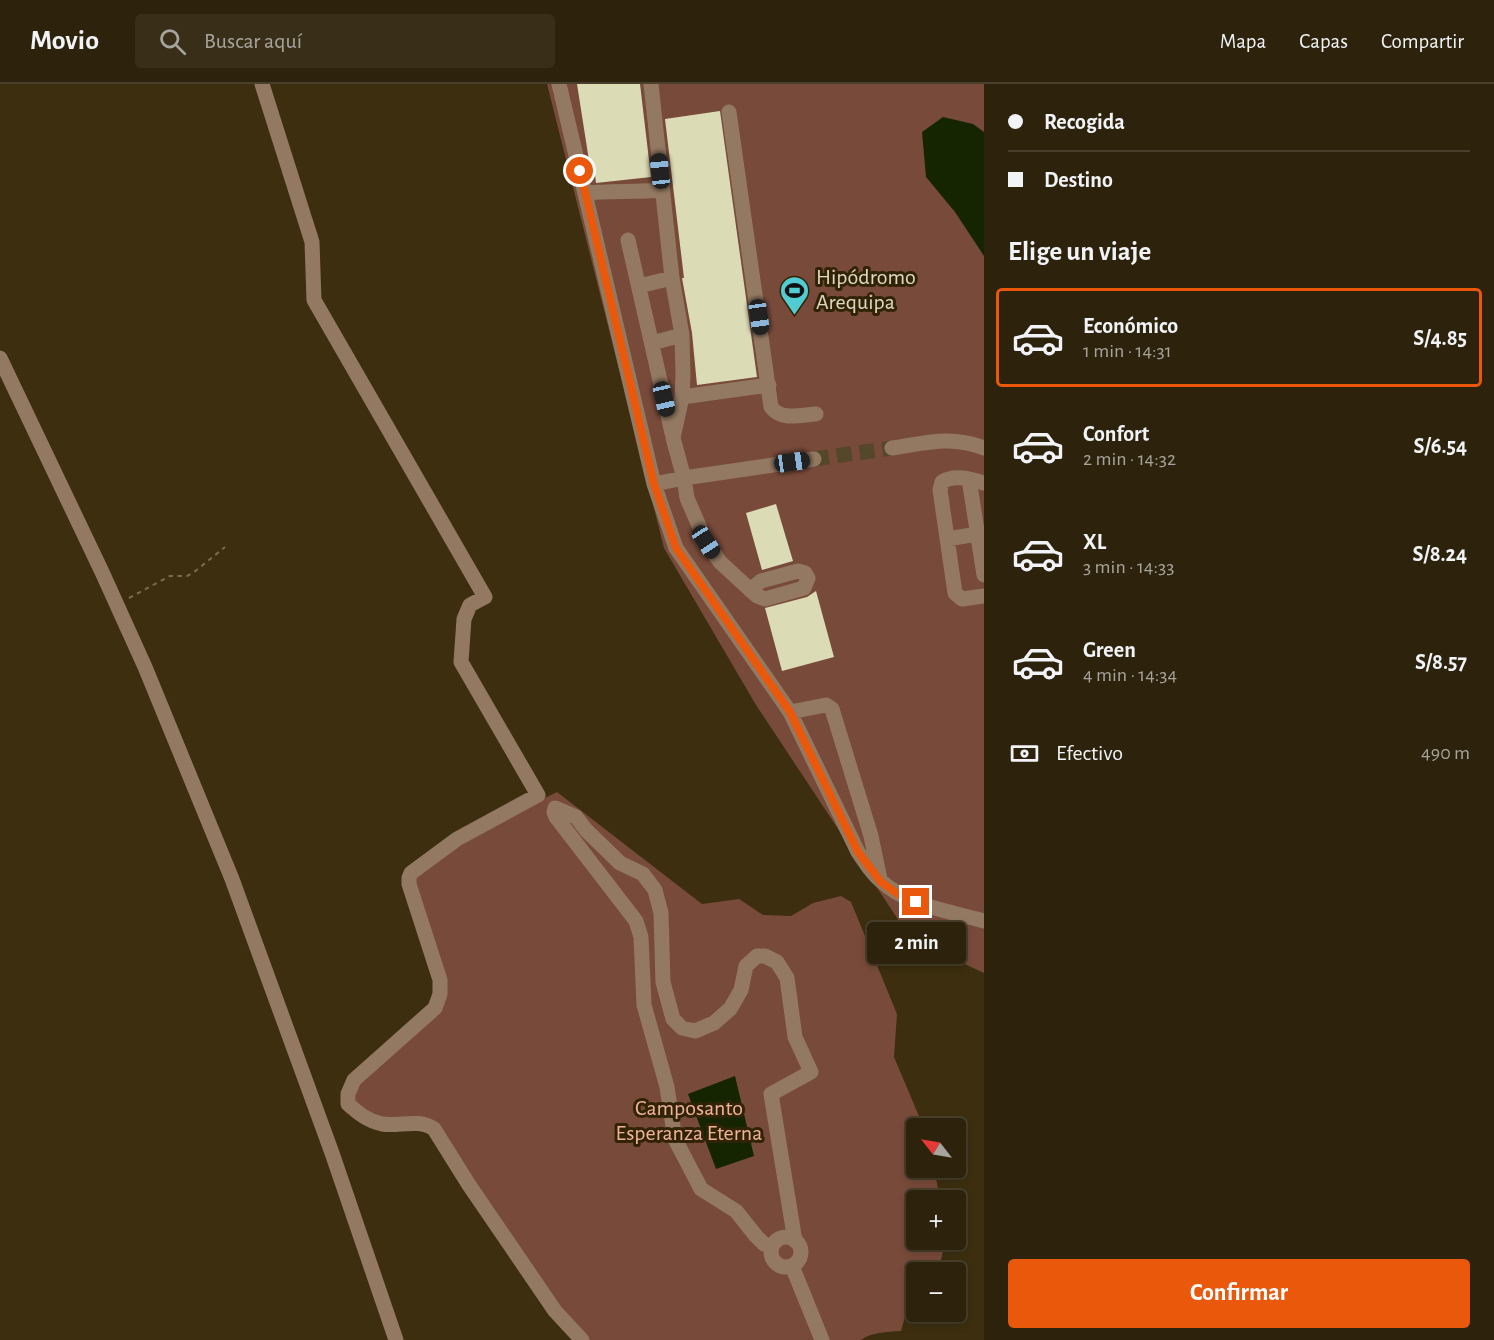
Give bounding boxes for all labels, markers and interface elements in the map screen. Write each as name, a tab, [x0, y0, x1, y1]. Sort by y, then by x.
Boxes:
search box	[135, 14, 555, 68]
icon: search	[156, 25, 189, 58]
text: Movio	[30, 27, 99, 55]
text: Buscar aquí	[204, 30, 302, 52]
text: Mapa	[1220, 31, 1266, 52]
text: Capas	[1299, 31, 1348, 52]
text: Compartir	[1381, 31, 1464, 52]
text: Recogida	[1044, 111, 1125, 133]
car	[649, 152, 671, 190]
route start	[566, 157, 593, 184]
text: Destino	[1044, 169, 1113, 191]
text: Elige un viaje	[1008, 238, 1151, 265]
place label: Hipódromo Arequipa	[816, 266, 916, 313]
sports icon: Hipódromo Arequipa	[779, 274, 811, 316]
car	[748, 298, 770, 336]
icon: car	[1011, 311, 1065, 365]
text: Económico	[1083, 315, 1178, 337]
text: S/4.85	[1413, 327, 1467, 349]
text: 1 min · 14:31	[1083, 341, 1172, 361]
car	[651, 379, 677, 419]
icon: car	[1011, 419, 1065, 473]
text: Confort	[1083, 423, 1149, 445]
text: S/6.54	[1414, 435, 1467, 457]
text: 2 min · 14:32	[1083, 449, 1176, 469]
car	[773, 451, 811, 473]
car	[689, 522, 723, 562]
icon: car	[1011, 527, 1065, 581]
text: XL	[1083, 531, 1106, 553]
text: S/8.24	[1412, 543, 1467, 565]
text: 3 min · 14:33	[1083, 557, 1174, 577]
icon: car	[1011, 635, 1065, 689]
text: Green	[1083, 639, 1136, 661]
text: S/8.57	[1415, 651, 1467, 673]
text: 4 min · 14:34	[1083, 665, 1177, 685]
icon: cash	[1008, 737, 1041, 770]
text: Efectivo	[1056, 742, 1123, 764]
text: 490 m	[1421, 743, 1470, 763]
route end	[902, 888, 929, 915]
callout: 2 min	[866, 923, 966, 965]
text: 2 min	[894, 933, 939, 953]
park label: Camposanto Esperanza Eterna	[616, 1097, 762, 1144]
north arrow	[906, 1118, 966, 1178]
map controls	[906, 1118, 966, 1322]
button: +	[906, 1190, 966, 1250]
button: Confirmar	[1008, 1259, 1470, 1328]
button: −	[906, 1262, 966, 1322]

